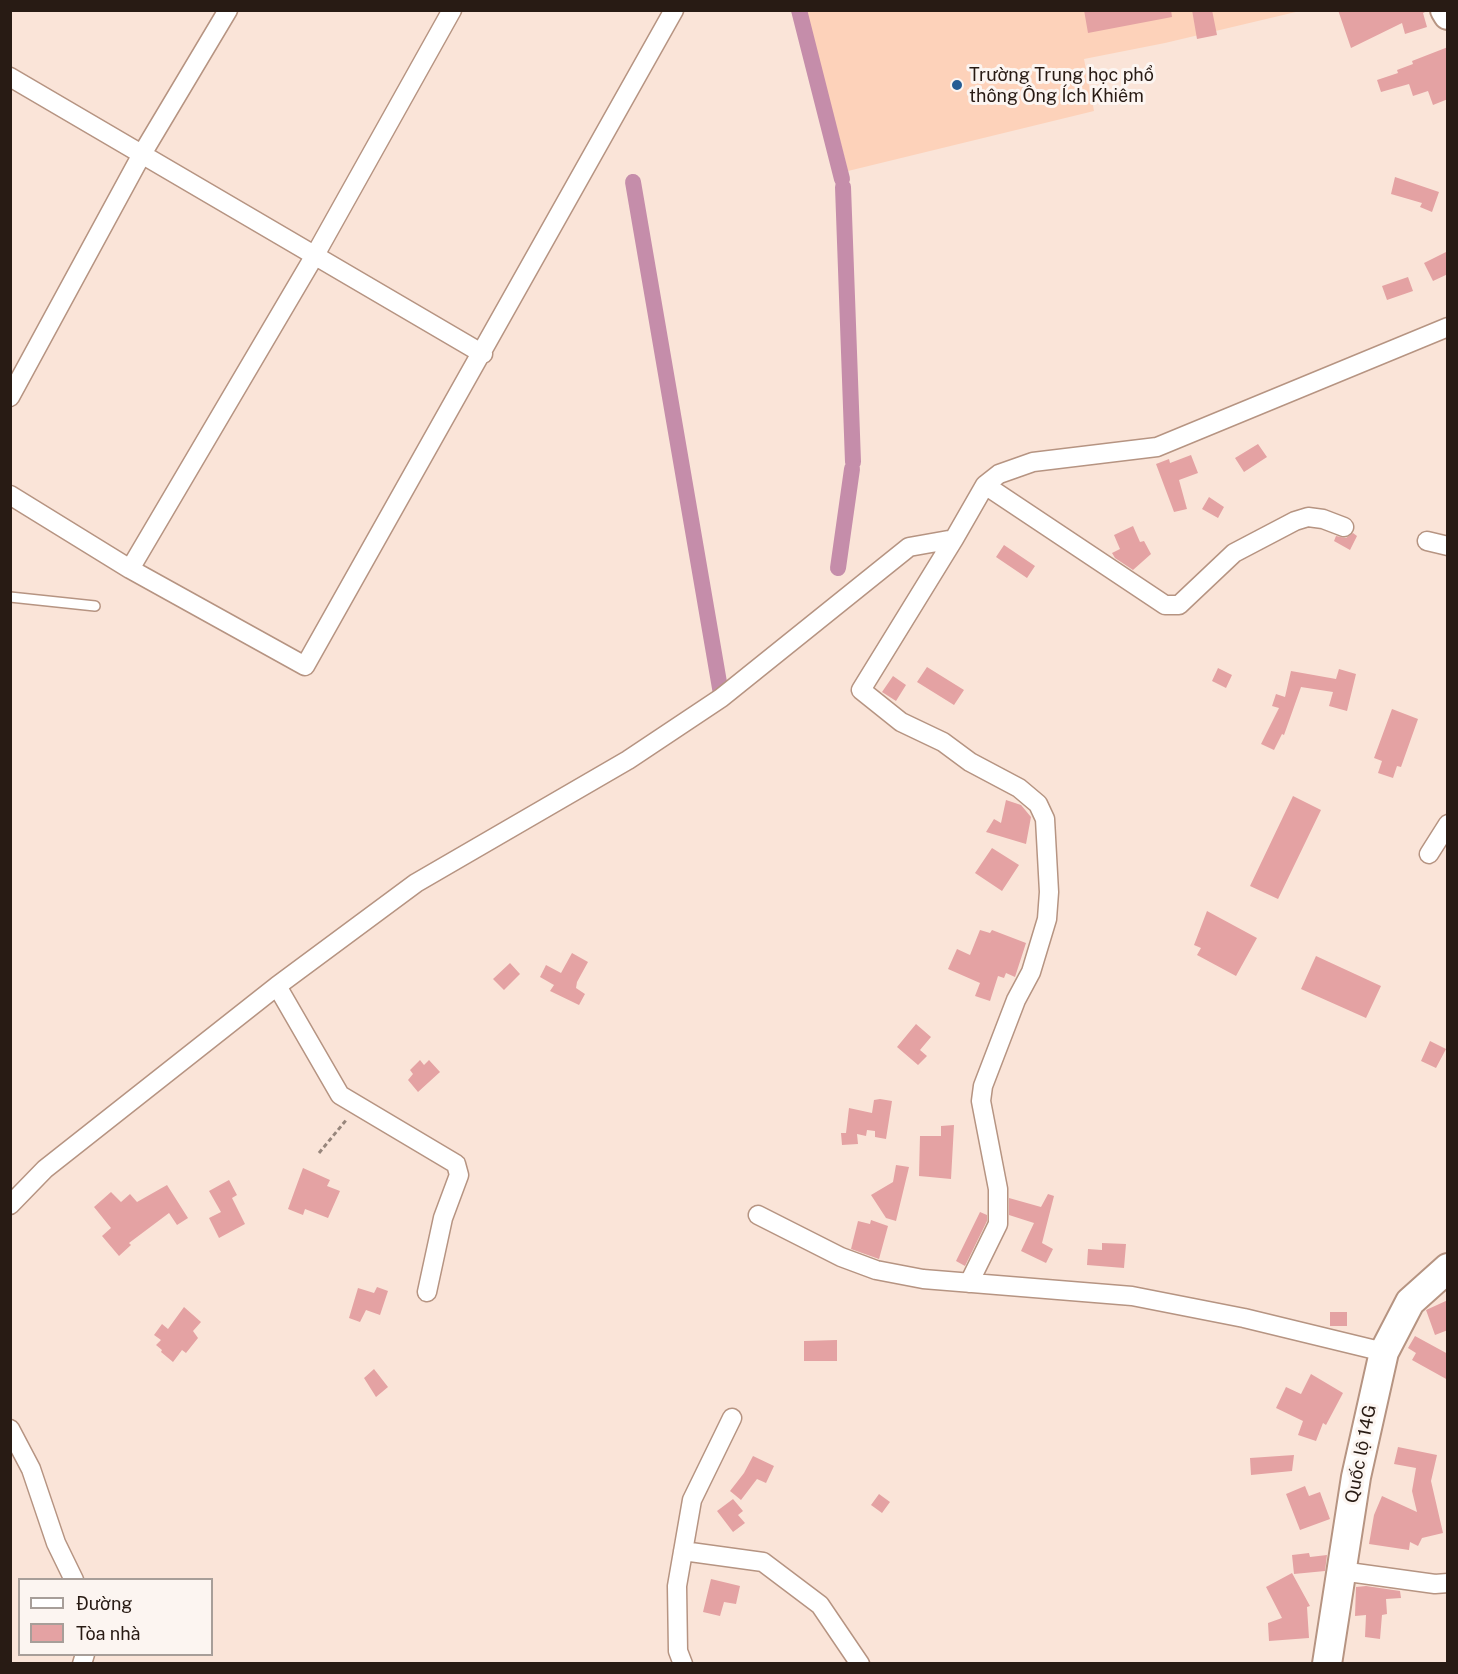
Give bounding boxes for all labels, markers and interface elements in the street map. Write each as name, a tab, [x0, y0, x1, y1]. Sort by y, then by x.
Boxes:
place label: Trường Trung học phổ thông Ông Ích Khiêm	[969, 64, 1154, 106]
marker: Trường Trung học phổ thông Ông Ích Khiêm	[950, 78, 964, 92]
street label: Quốc lộ 14G	[1341, 1403, 1381, 1505]
legend	[18, 1578, 213, 1656]
text: Đường	[76, 1593, 133, 1614]
text: Tòa nhà	[76, 1623, 141, 1644]

